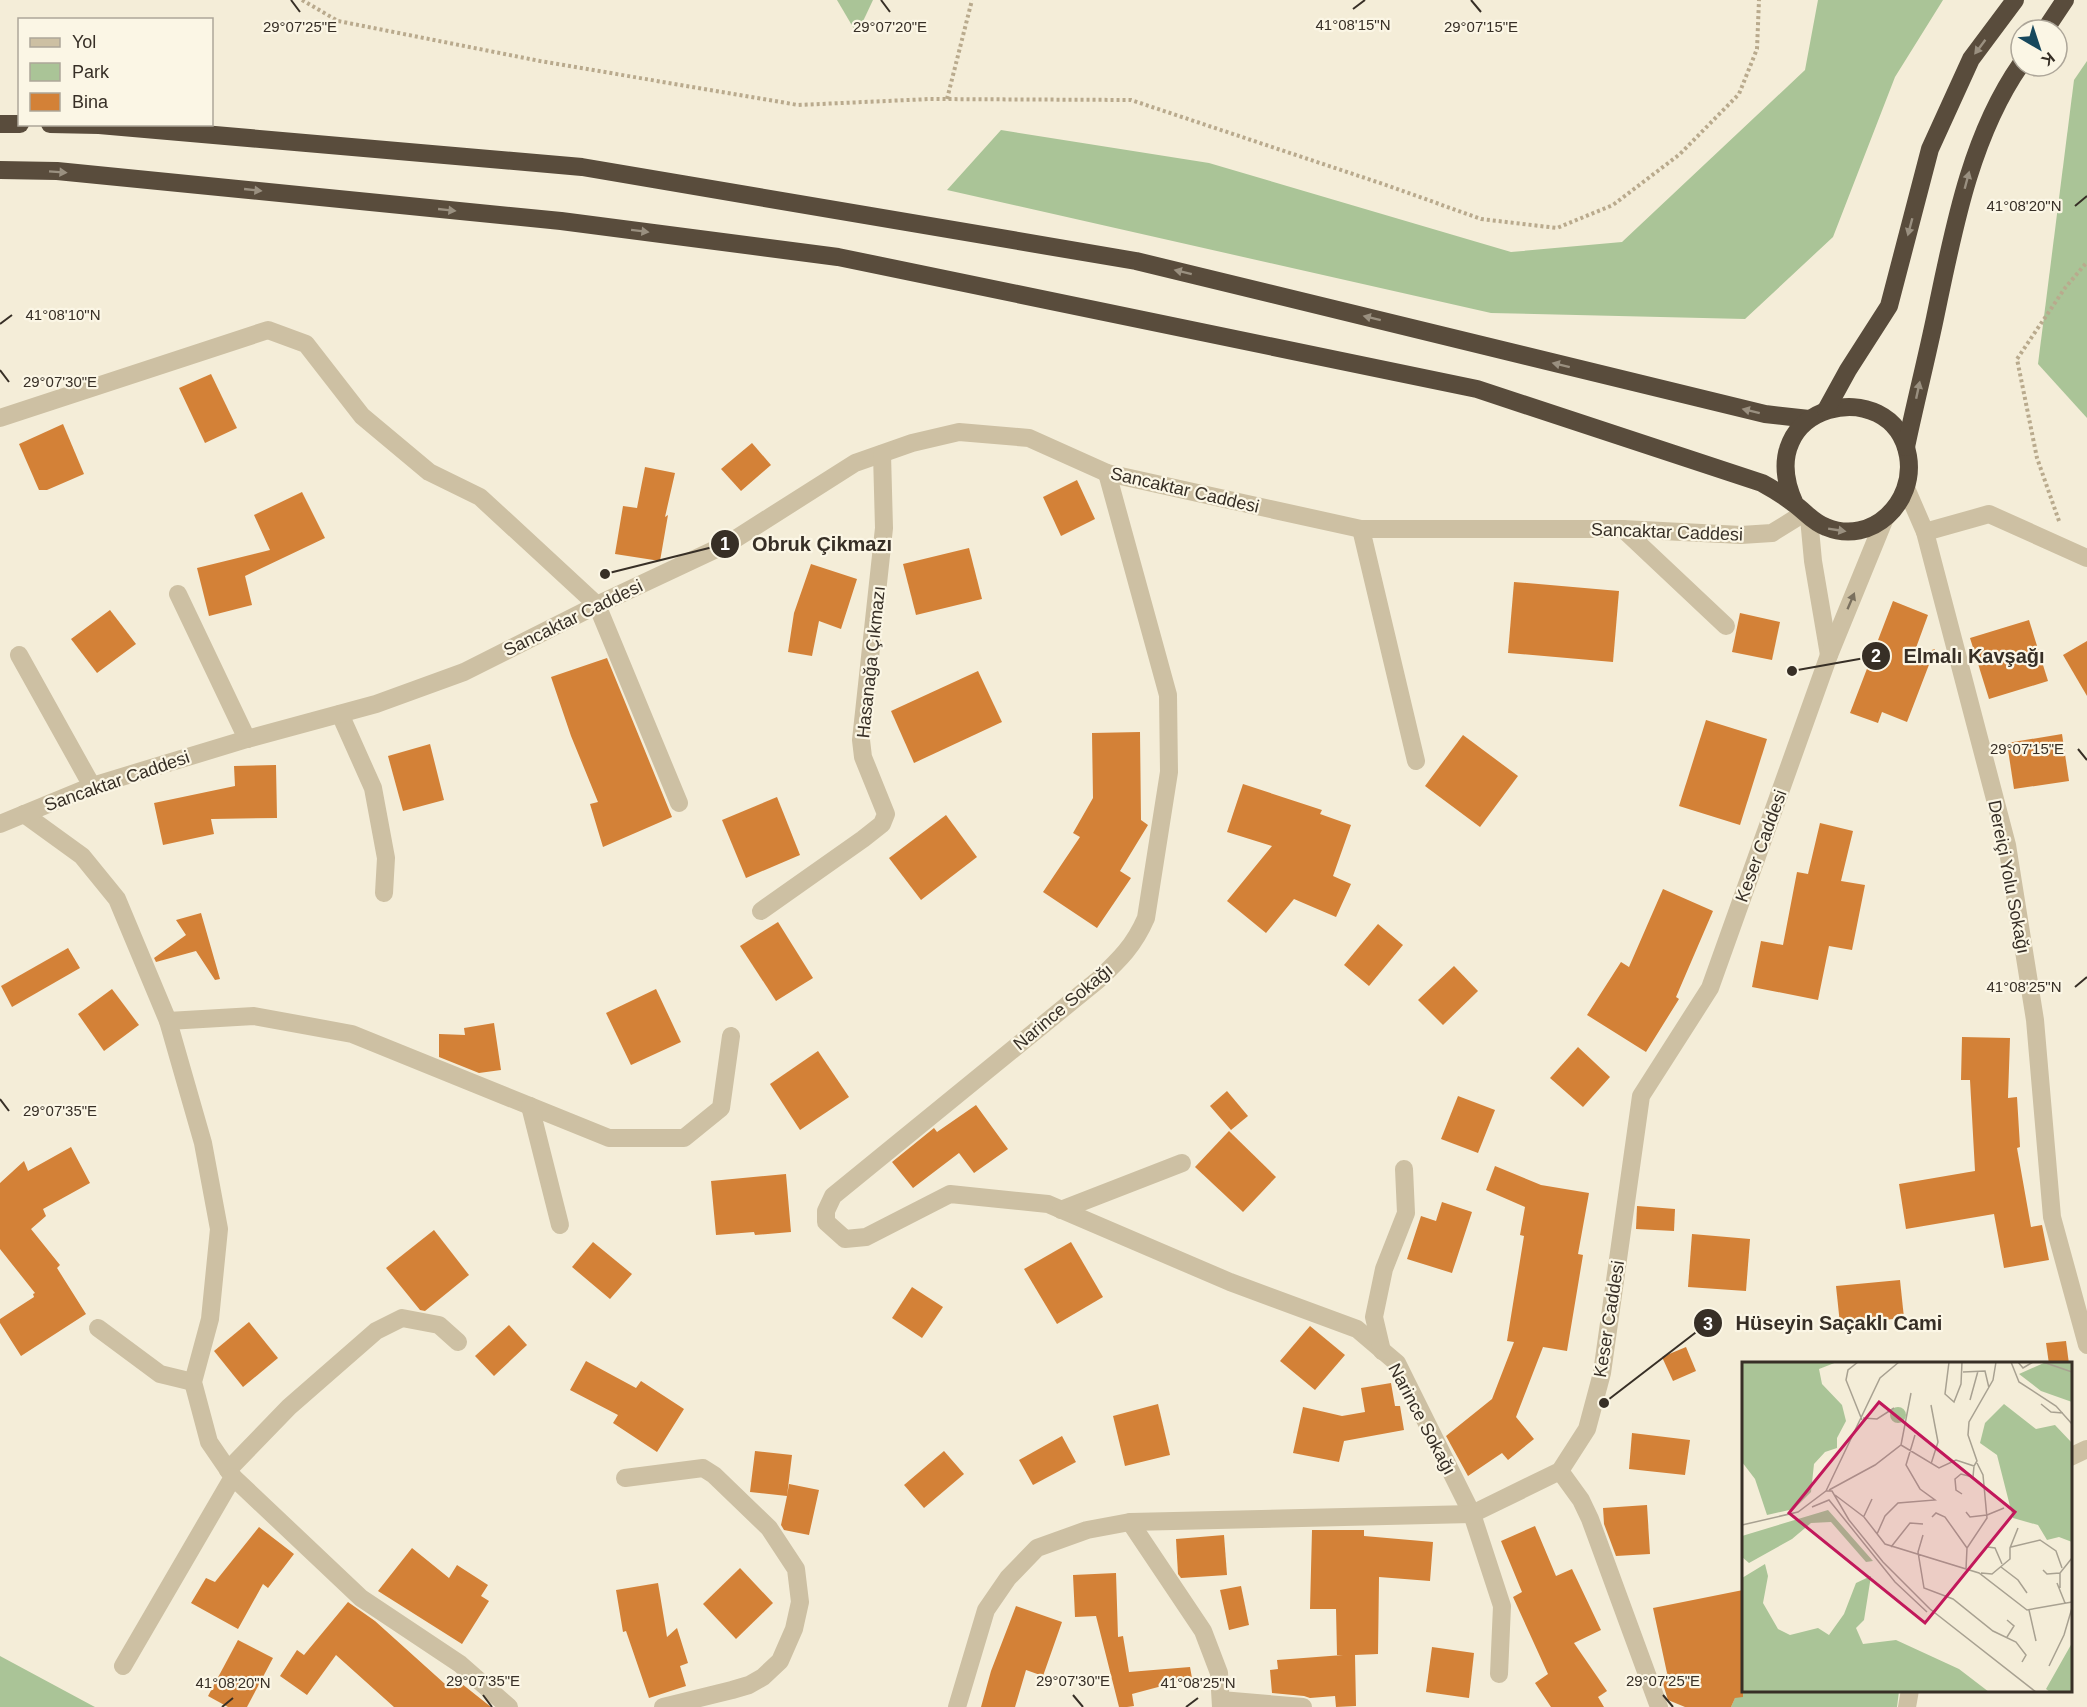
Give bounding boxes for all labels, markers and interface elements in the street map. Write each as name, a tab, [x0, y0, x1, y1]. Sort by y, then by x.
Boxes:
text: 41°08'15"N	[1315, 16, 1391, 33]
legend	[18, 18, 213, 126]
text: 29°07'25"E	[263, 18, 337, 35]
text: 29°07'20"E	[853, 18, 927, 35]
text: 29°07'15"E	[1444, 18, 1518, 35]
north arrow	[2009, 18, 2069, 78]
text: Yol	[72, 32, 96, 52]
one-way arrow	[1974, 38, 1986, 54]
text: K	[2038, 49, 2058, 70]
text: Park	[72, 62, 110, 82]
text: Bina	[72, 92, 109, 112]
one-way arrow	[49, 167, 68, 176]
one-way arrow	[1963, 171, 1973, 189]
one-way arrow	[243, 185, 262, 195]
text: 41°08'20"N	[1986, 197, 2062, 214]
one-way arrow	[437, 205, 456, 214]
one-way arrow	[1904, 218, 1914, 236]
one-way arrow	[631, 226, 650, 236]
one-way arrow	[1173, 266, 1192, 276]
text: 41°08'10"N	[25, 306, 101, 323]
one-way arrow	[1363, 313, 1381, 323]
one-way arrow	[1552, 359, 1571, 369]
text: 29°07'30"E	[23, 373, 97, 390]
one-way arrow	[1914, 380, 1923, 399]
one-way arrow	[1742, 405, 1760, 415]
street label: Sancaktar Caddesi	[1109, 463, 1261, 517]
street label: Sancaktar Caddesi	[1591, 519, 1743, 545]
callout: Obruk Çikmazı	[710, 525, 905, 563]
one-way arrow	[1828, 525, 1847, 534]
text: Obruk Çikmazı	[752, 533, 892, 555]
text: 1	[720, 534, 730, 554]
street label: Sancaktar Caddesi	[500, 576, 646, 660]
street label: Hasanağa Çıkmazı	[853, 585, 889, 739]
one-way arrow	[1846, 591, 1856, 609]
callout: Elmalı Kavşağı	[1861, 637, 2057, 675]
text: Elmalı Kavşağı	[1903, 645, 2045, 667]
text: 2	[1871, 646, 1881, 666]
text: 29°07'15"E	[1990, 740, 2064, 757]
street label: Sancaktar Caddesi	[42, 747, 192, 815]
street label: Keser Caddesi	[1731, 787, 1791, 905]
street label: Dereiçi Yolu Sokağı	[1984, 798, 2034, 956]
street label: Narince Sokağı	[1009, 960, 1117, 1054]
text: 41°08'25"N	[1986, 978, 2062, 995]
text: 29°07'35"E	[23, 1102, 97, 1119]
street label: Keser Caddesi	[1590, 1259, 1628, 1379]
callout: Hüseyin Saçaklı Cami	[1693, 1304, 1954, 1342]
text: Hüseyin Saçaklı Cami	[1736, 1312, 1942, 1334]
text: 3	[1703, 1314, 1713, 1334]
street label: Narince Sokağı	[1384, 1360, 1460, 1478]
inset map	[1742, 1362, 2072, 1692]
text: 29°07'35"E	[446, 1672, 520, 1689]
text: 29°07'30"E	[1036, 1672, 1110, 1689]
text: 29°07'25"E	[1626, 1672, 1700, 1689]
text: 41°08'20"N	[195, 1674, 271, 1691]
text: 41°08'25"N	[1160, 1674, 1236, 1691]

